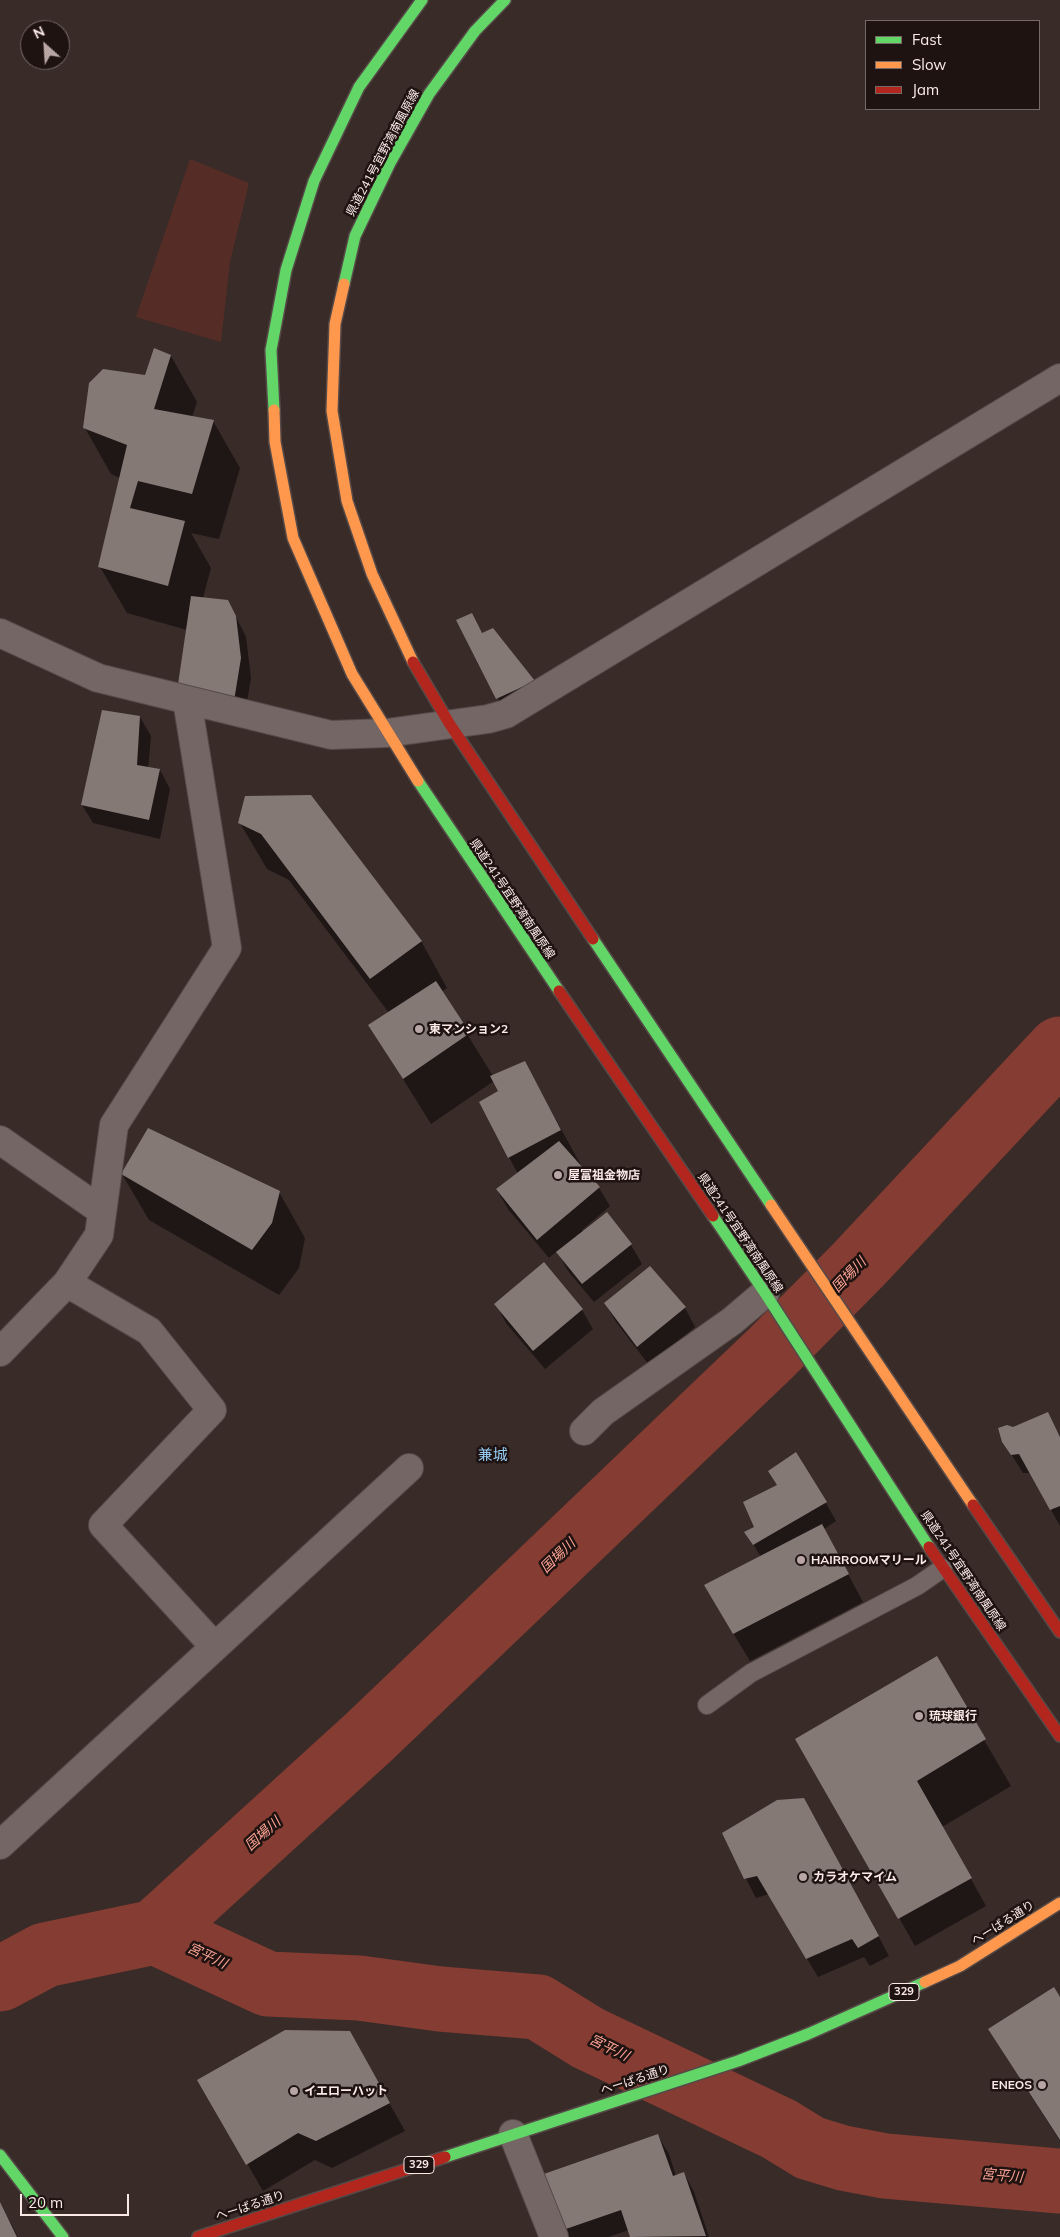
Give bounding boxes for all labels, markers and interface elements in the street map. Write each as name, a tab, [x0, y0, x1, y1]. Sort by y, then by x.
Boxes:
north arrow	[20, 20, 70, 70]
legend	[865, 20, 1040, 110]
text: N	[30, 22, 48, 43]
text: Fast	[912, 30, 942, 49]
text: Slow	[912, 55, 946, 74]
text: Jam	[912, 80, 939, 99]
street label: 県道241号宜野湾南風原線	[343, 87, 423, 219]
street label: 県道241号宜野湾南風原線	[466, 836, 558, 962]
place label: 東マンション2	[429, 1022, 508, 1036]
marker: 東マンション2	[413, 1023, 425, 1035]
place label: 屋富祖金物店	[568, 1168, 640, 1182]
marker: 屋富祖金物店	[552, 1169, 564, 1181]
street label: 県道241号宜野湾南風原線	[694, 1170, 786, 1296]
water label: 国場川	[828, 1254, 870, 1296]
district label: 兼城	[478, 1446, 508, 1464]
street label: 県道241号宜野湾南風原線	[917, 1508, 1009, 1634]
water label: 国場川	[537, 1535, 579, 1577]
place label: HAIRROOMマリール	[811, 1553, 927, 1567]
marker: HAIRROOMマリール	[795, 1554, 807, 1566]
place label: 琉球銀行	[929, 1709, 977, 1723]
marker: 琉球銀行	[913, 1710, 925, 1722]
water label: 国場川	[242, 1814, 284, 1854]
place label: カラオケマイム	[813, 1870, 897, 1884]
marker: カラオケマイム	[797, 1871, 809, 1883]
street label: へーばる通り	[969, 1898, 1037, 1948]
water label: 宮平川	[184, 1940, 230, 1972]
road number: 329	[889, 1984, 919, 2000]
water label: 宮平川	[586, 2031, 632, 2065]
street label: へーばる通り	[599, 2062, 671, 2098]
place label: ENEOS	[991, 2078, 1032, 2092]
marker: ENEOS	[1036, 2079, 1048, 2091]
place label: イエローハット	[304, 2084, 388, 2098]
marker: イエローハット	[288, 2085, 300, 2097]
road number: 329	[404, 2156, 434, 2174]
water label: 宮平川	[980, 2166, 1024, 2186]
scale bar	[22, 2184, 131, 2216]
street label: へーばる通り	[214, 2188, 286, 2224]
text: 20 m	[28, 2193, 63, 2212]

